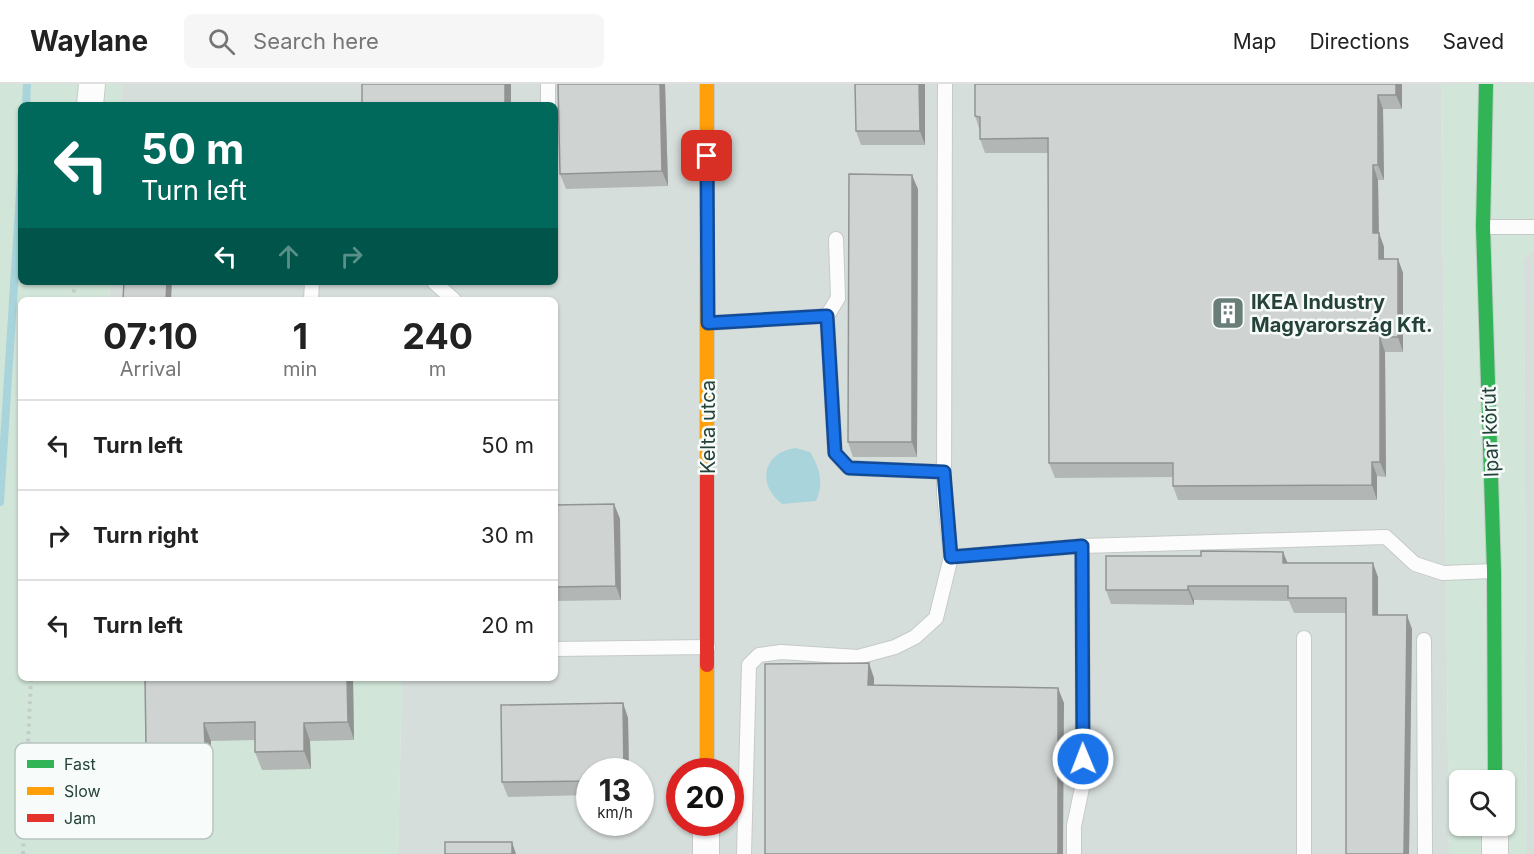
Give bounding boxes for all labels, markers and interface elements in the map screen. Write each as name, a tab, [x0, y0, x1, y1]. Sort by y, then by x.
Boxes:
search box	[184, 14, 604, 68]
text: Waylane	[30, 24, 148, 58]
icon: search	[205, 25, 238, 58]
text: Search here	[253, 28, 379, 54]
text: Map	[1233, 29, 1276, 54]
text: Directions	[1309, 29, 1410, 54]
text: Saved	[1443, 29, 1504, 54]
text: 50 m	[141, 123, 244, 174]
icon: left	[42, 126, 120, 204]
pin	[681, 130, 732, 181]
icon: arrive	[690, 139, 723, 172]
text: Turn left	[141, 174, 247, 207]
icon: left	[209, 240, 242, 273]
icon: ahead	[272, 240, 305, 273]
icon: right	[335, 240, 368, 273]
place label: IKEA Industry Magyarország Kft.	[1251, 290, 1433, 337]
building icon: IKEA Industry Magyarország Kft.	[1210, 295, 1246, 331]
text: 07:10	[103, 314, 198, 358]
text: 1	[292, 314, 308, 358]
text: 240	[402, 314, 473, 358]
text: Arrival	[120, 357, 181, 381]
text: min	[283, 357, 317, 381]
text: m	[429, 357, 446, 381]
street label: Kelta utca	[696, 380, 720, 474]
street label: Ipar körút	[1476, 386, 1504, 478]
icon: left	[42, 429, 75, 462]
text: Turn left	[93, 432, 183, 458]
text: 50 m	[481, 432, 534, 458]
icon: right	[42, 519, 75, 552]
text: Turn right	[93, 522, 199, 548]
text: 30 m	[481, 522, 534, 548]
icon: left	[42, 609, 75, 642]
text: Turn left	[93, 612, 183, 638]
text: 20 m	[481, 612, 534, 638]
position arrow	[1051, 727, 1115, 791]
legend	[15, 743, 213, 839]
text: Fast	[64, 754, 96, 774]
speed limit sign: 20	[666, 758, 744, 836]
map controls	[1449, 770, 1515, 836]
button: search	[1449, 770, 1515, 836]
text: 13	[599, 772, 631, 808]
text: Slow	[64, 781, 101, 801]
text: km/h	[597, 803, 633, 822]
text: Jam	[64, 808, 96, 828]

